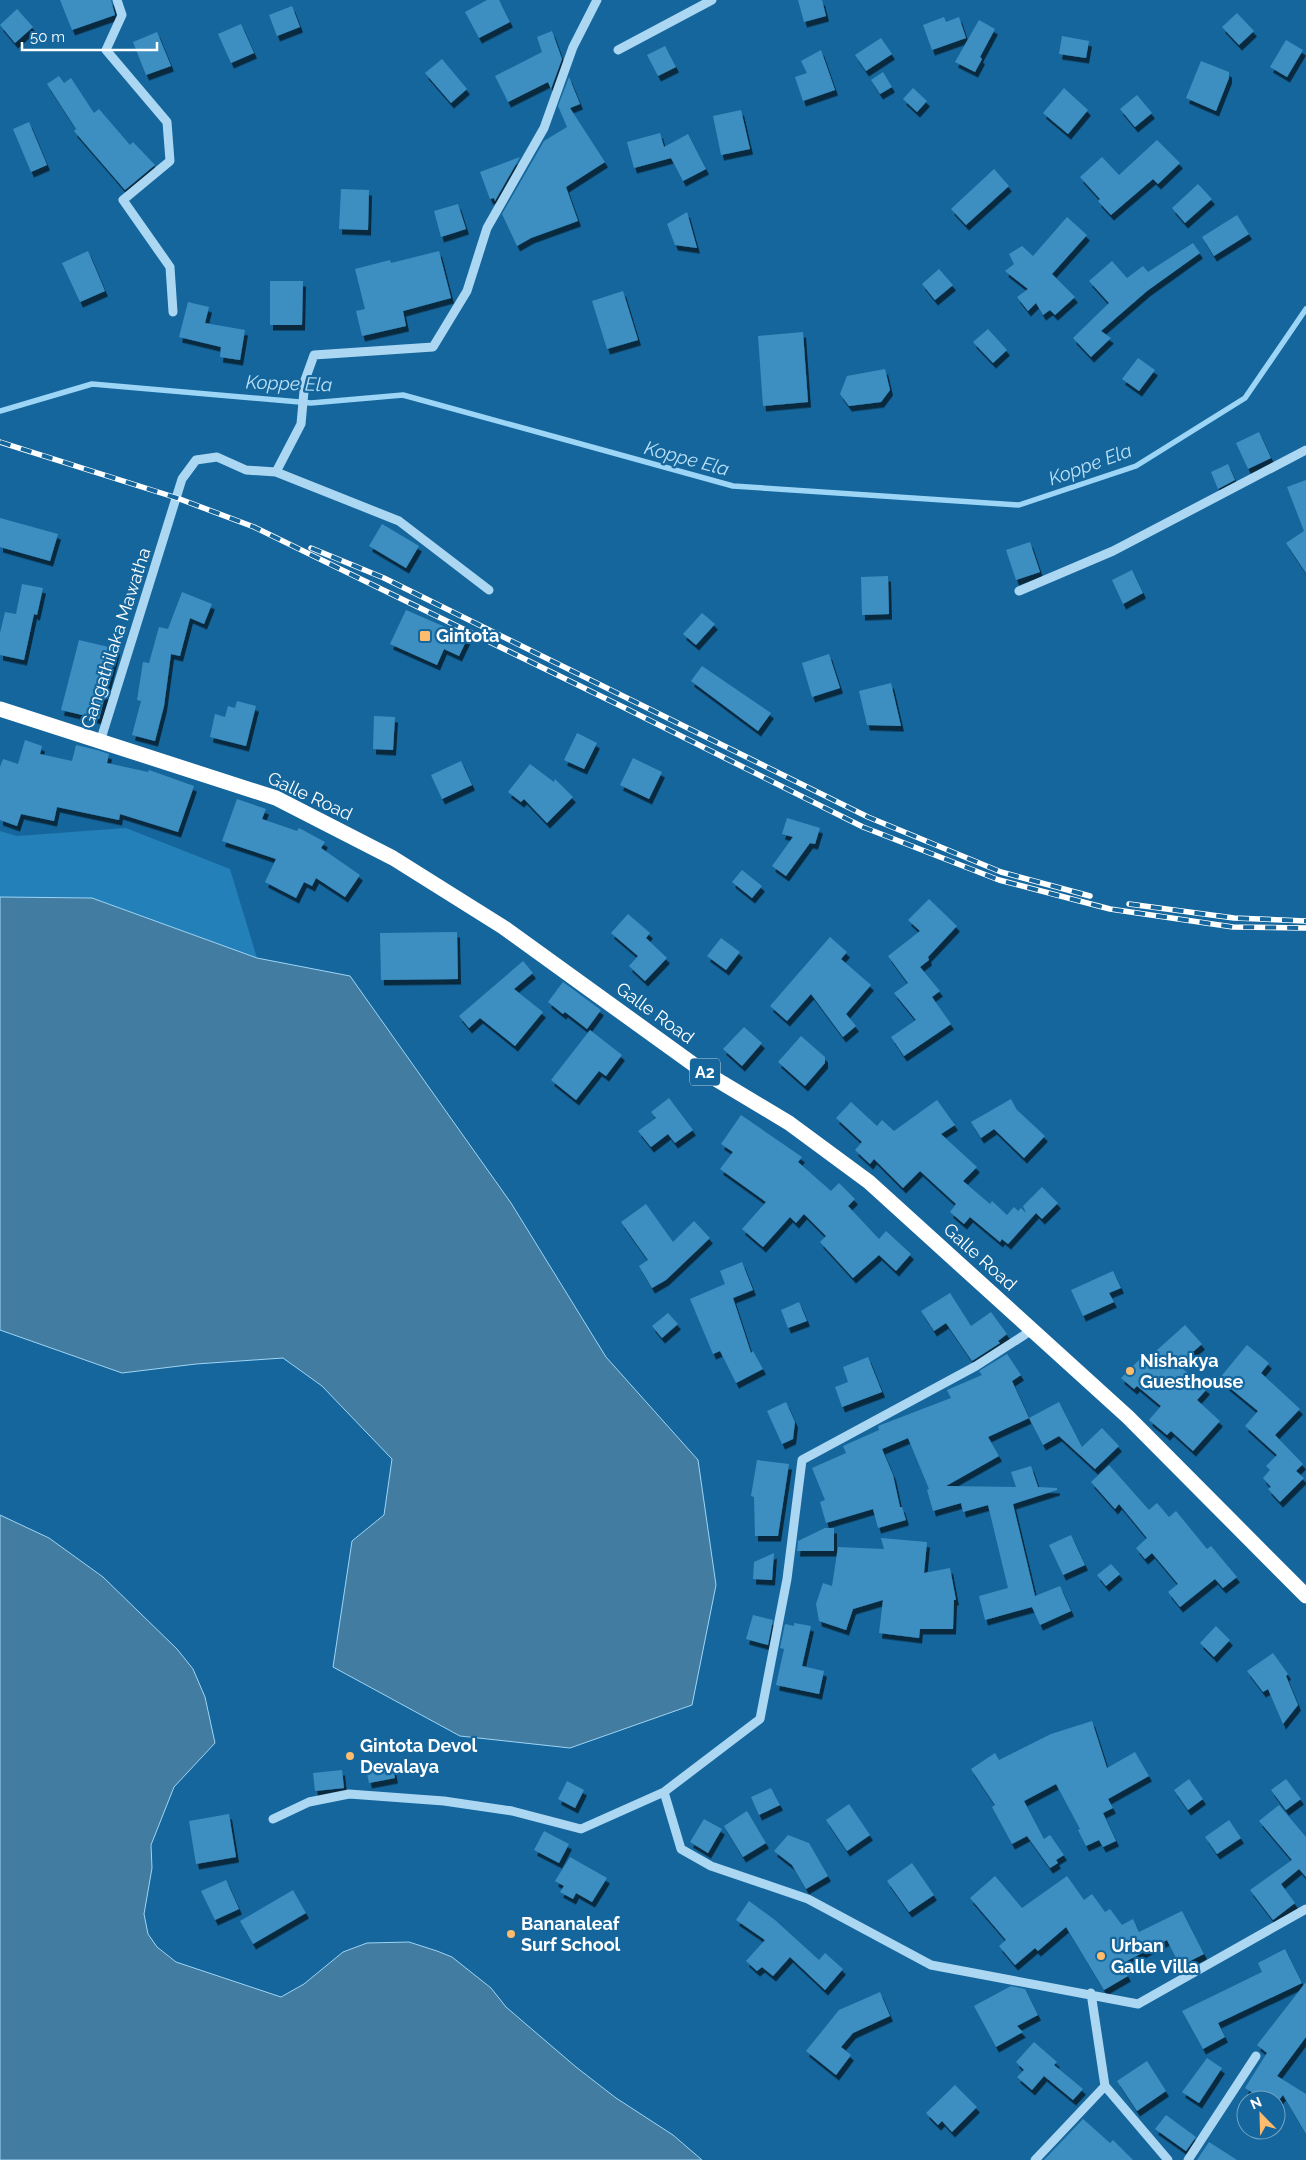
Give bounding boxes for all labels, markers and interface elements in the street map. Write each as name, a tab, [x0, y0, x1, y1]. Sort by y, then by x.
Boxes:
scale bar	[22, 20, 158, 52]
text: 50 m	[30, 28, 65, 46]
water label: Koppe Ela	[245, 370, 333, 396]
water label: Koppe Ela	[642, 436, 732, 480]
water label: Koppe Ela	[1045, 439, 1135, 489]
street label: Gangathilaka Mawatha	[76, 545, 155, 731]
place label: Gintota	[436, 625, 499, 646]
marker: Gintota	[418, 629, 432, 643]
street label: Galle Road	[265, 767, 356, 824]
street label: Galle Road	[612, 977, 698, 1048]
road number: A2	[690, 1058, 720, 1086]
street label: Galle Road	[940, 1218, 1021, 1295]
place label: Nishakya Guesthouse	[1140, 1350, 1244, 1392]
marker: Nishakya Guesthouse	[1124, 1365, 1136, 1377]
place label: Gintota Devol Devalaya	[360, 1735, 477, 1777]
marker: Gintota Devol Devalaya	[344, 1750, 356, 1762]
place label: Bananaleaf Surf School	[521, 1913, 621, 1955]
marker: Bananaleaf Surf School	[505, 1928, 517, 1940]
place label: Urban Galle Villa	[1111, 1935, 1199, 1977]
marker: Urban Galle Villa	[1095, 1950, 1107, 1962]
north arrow	[1236, 2090, 1286, 2140]
text: N	[1248, 2094, 1264, 2112]

